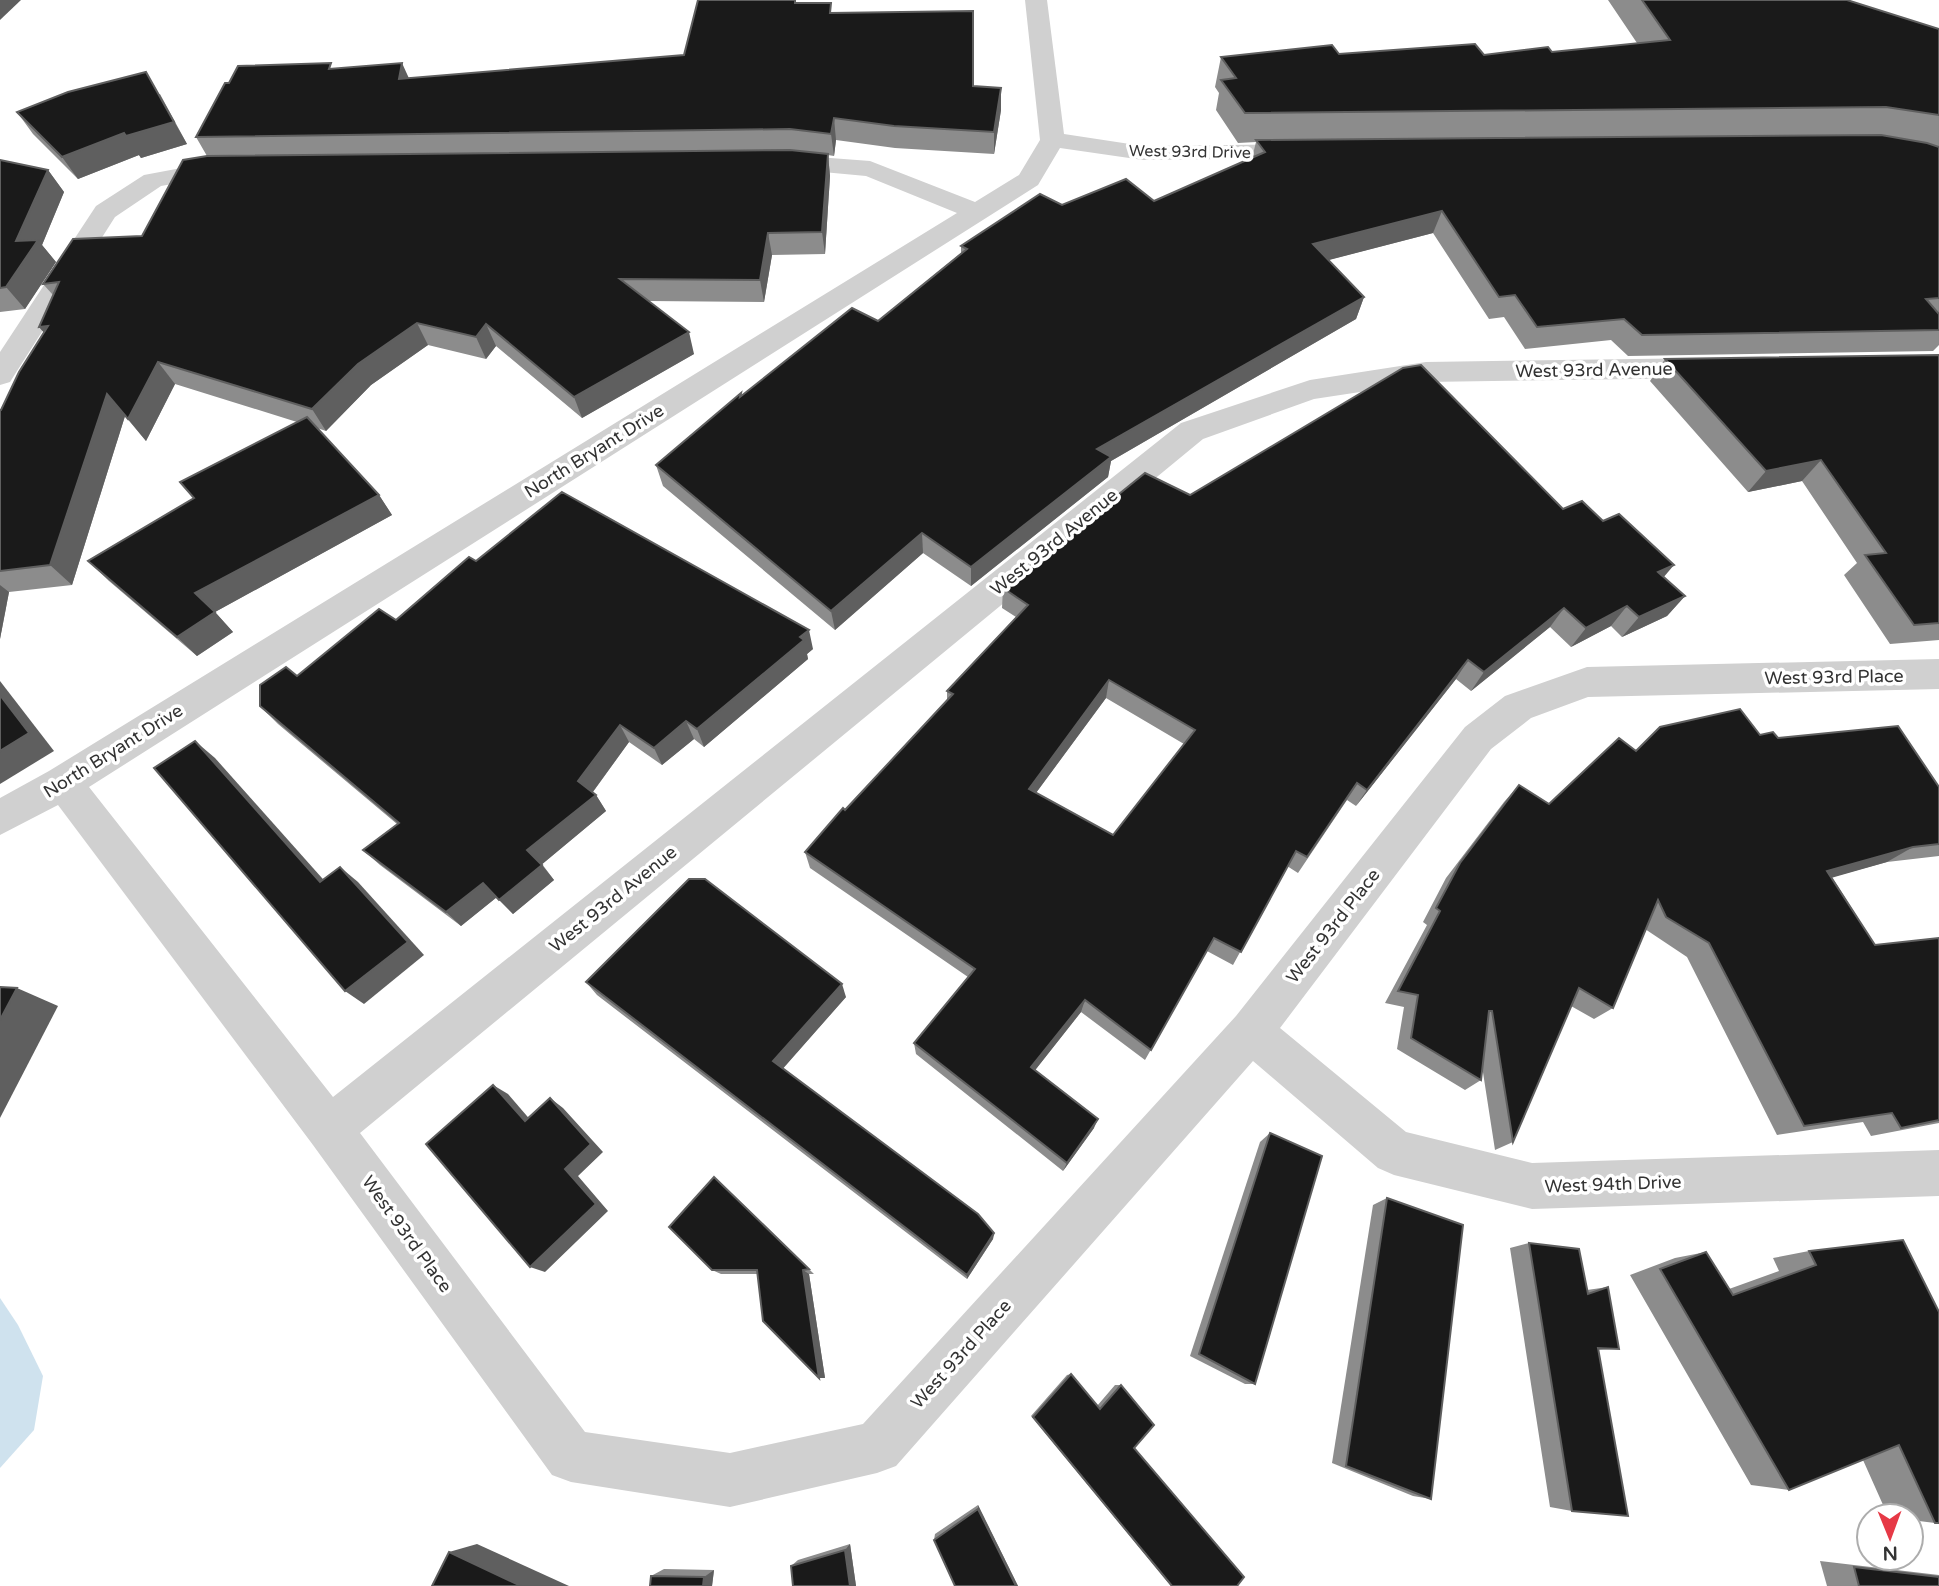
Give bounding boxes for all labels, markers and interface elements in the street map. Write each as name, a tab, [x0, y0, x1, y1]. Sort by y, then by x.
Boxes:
street label: West 93rd Drive	[1129, 141, 1251, 163]
street label: West 93rd Avenue	[1515, 358, 1673, 382]
street label: North Bryant Drive	[520, 399, 668, 503]
street label: West 93rd Avenue	[986, 484, 1122, 600]
street label: West 93rd Place	[1764, 665, 1904, 689]
street label: North Bryant Drive	[39, 699, 187, 803]
street label: West 93rd Avenue	[545, 841, 681, 957]
street label: West 93rd Place	[1281, 864, 1385, 988]
street label: West 93rd Place	[357, 1171, 457, 1297]
street label: West 94th Drive	[1544, 1171, 1682, 1197]
street label: West 93rd Place	[906, 1295, 1016, 1413]
north arrow	[1855, 1502, 1925, 1572]
text: N	[1882, 1542, 1898, 1564]

